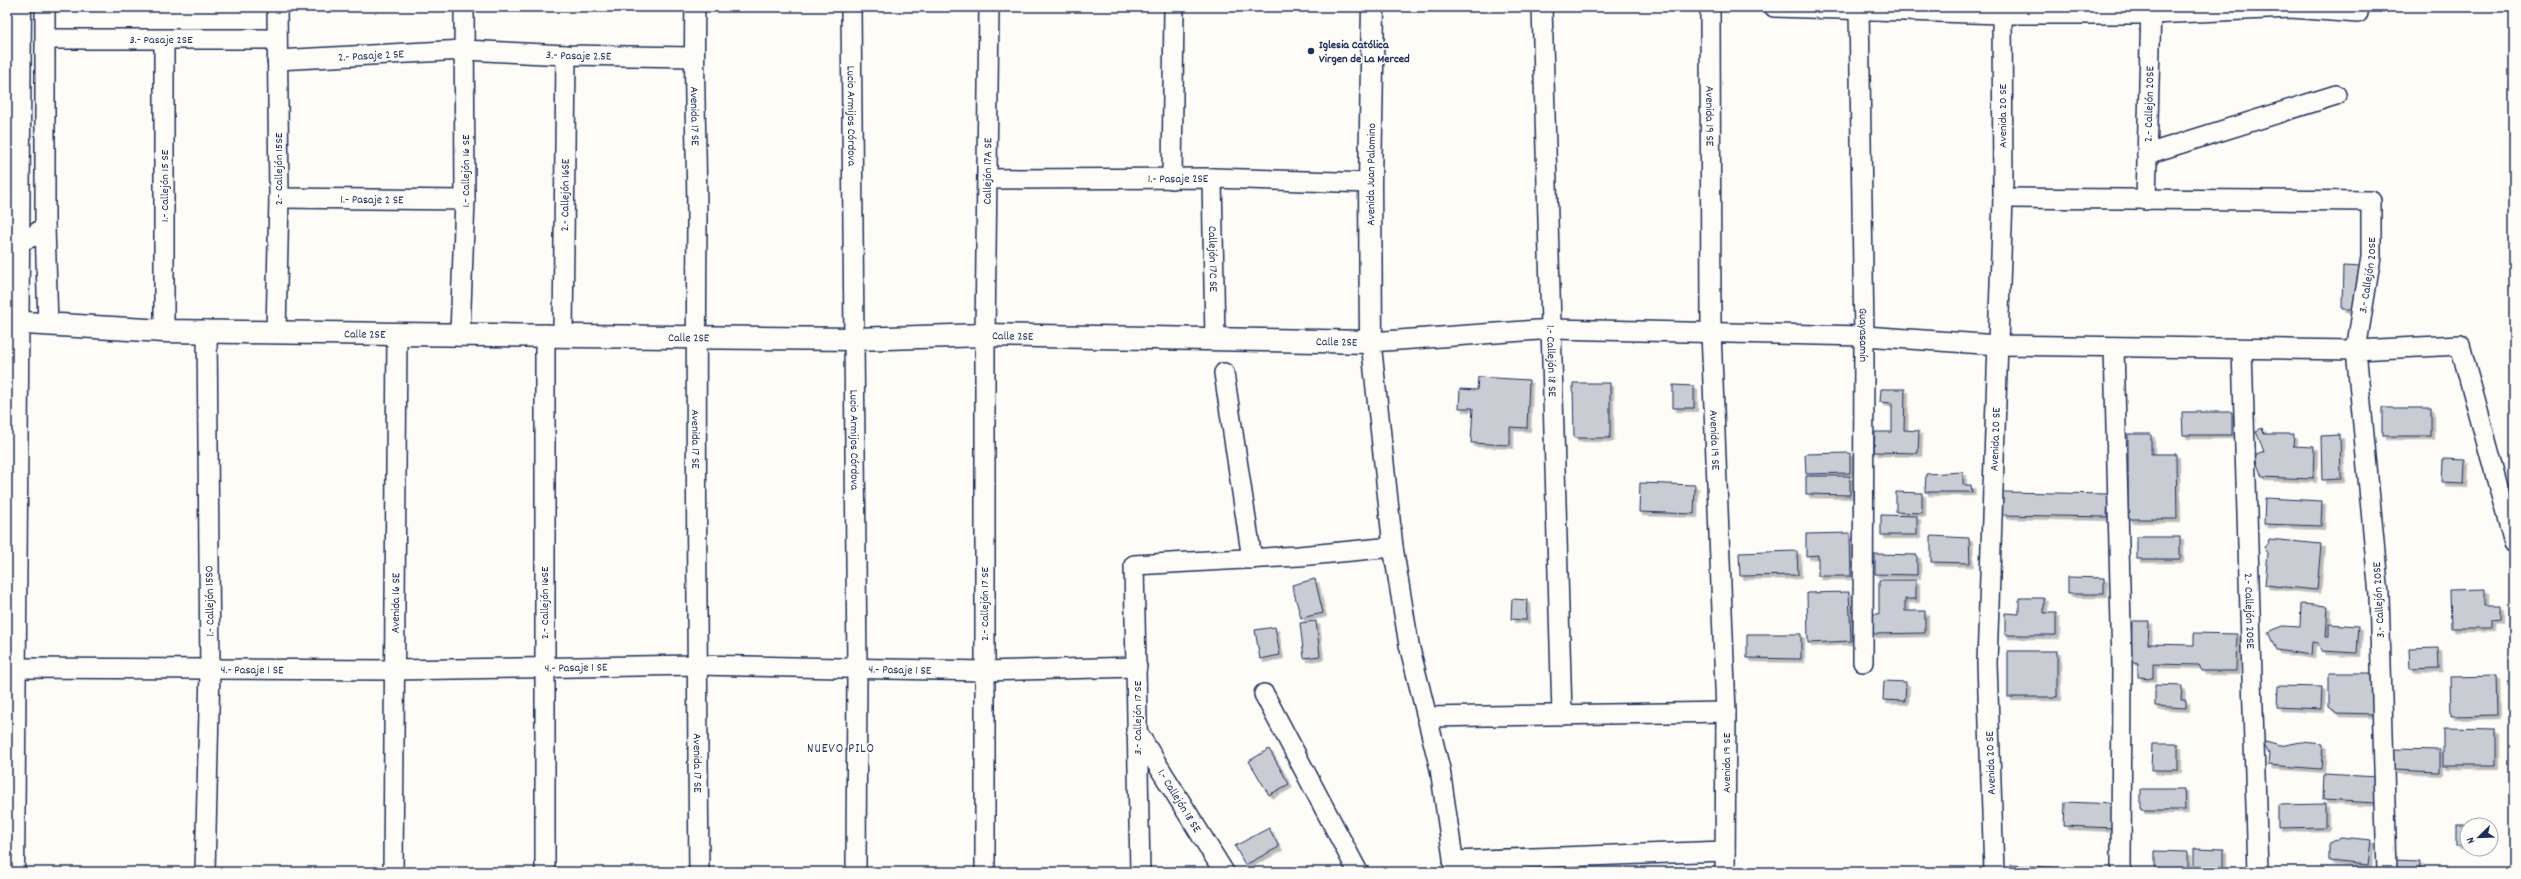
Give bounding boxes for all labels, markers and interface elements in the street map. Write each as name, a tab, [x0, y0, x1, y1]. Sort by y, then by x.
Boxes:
street label: 3.- Pasaje 2SE	[129, 32, 193, 49]
place label: Iglesia Católica Virgen de La Merced	[1319, 37, 1410, 68]
street label: 2.- Pasaje 2 SE	[338, 46, 405, 67]
marker: Iglesia Católica Virgen de La Merced	[1306, 46, 1316, 56]
street label: 3.- Pasaje 2.SE	[546, 47, 612, 66]
street label: 2.- Callejón 20SE	[2141, 65, 2159, 142]
street label: Lucio Armijos Córdova	[842, 66, 859, 167]
street label: Avenida 20 SE	[1995, 84, 2012, 148]
street label: Avenida 17 SE	[685, 86, 703, 146]
street label: Avenida 19 SE	[1700, 86, 1717, 147]
street label: Avenida Juan Palomino	[1363, 123, 1381, 226]
street label: 2.- Callejón 15SE	[271, 132, 288, 205]
street label: 1.- Callejón 16 SE	[458, 134, 475, 207]
street label: Callejón 17A SE	[980, 137, 997, 204]
street label: 1.- Callejón 15 SE	[157, 149, 174, 222]
street label: 2.- Callejón 16SE	[557, 158, 575, 231]
street label: 1.- Pasaje 2SE	[1148, 171, 1209, 188]
street label: 1.- Pasaje 2 SE	[340, 192, 404, 209]
street label: Callejón 17C SE	[1203, 226, 1221, 293]
street label: 3.- Callejón 20SE	[2355, 237, 2381, 314]
street label: Guayasamín	[1854, 308, 1871, 362]
street label: 1.- Callejón 18 SE	[1541, 325, 1560, 398]
street label: Calle 2SE	[344, 326, 386, 344]
street label: Calle 2SE	[992, 328, 1034, 346]
street label: Calle 2SE	[668, 330, 710, 347]
street label: Calle 2SE	[1316, 334, 1358, 352]
street label: Lucio Armijos Córdova	[844, 390, 862, 491]
street label: Avenida 20 SE	[1987, 407, 2006, 472]
street label: Avenida 17 SE	[686, 409, 703, 469]
street label: Avenida 19 SE	[1704, 410, 1723, 471]
street label: 3.- Callejón 20SE	[2369, 561, 2390, 638]
street label: 1.- Callejón 15SO	[201, 565, 220, 637]
street label: 2.- Callejón 16SE	[537, 566, 554, 639]
street label: 2.- Callejón 17 SE	[977, 566, 994, 641]
street label: Avenida 16 SE	[388, 572, 405, 633]
street label: 2.- Callejón 20SE	[2239, 573, 2258, 650]
street label: 4.- Pasaje 1 SE	[544, 659, 608, 678]
street label: 4.- Pasaje 1 SE	[220, 662, 284, 679]
street label: 4.- Pasaje 1 SE	[868, 662, 932, 680]
street label: 3.- Callejón 17 SE	[1130, 680, 1147, 755]
street label: Avenida 20 SE	[1982, 730, 2001, 795]
street label: Avenida 19 SE	[1719, 732, 1736, 793]
street label: Avenida 17 SE	[688, 733, 705, 793]
district label: NUEVO PILO	[807, 740, 875, 759]
street label: 1.- Callejón 18 SE	[1152, 766, 1205, 837]
north arrow	[2459, 817, 2499, 857]
text: N	[2463, 834, 2480, 846]

